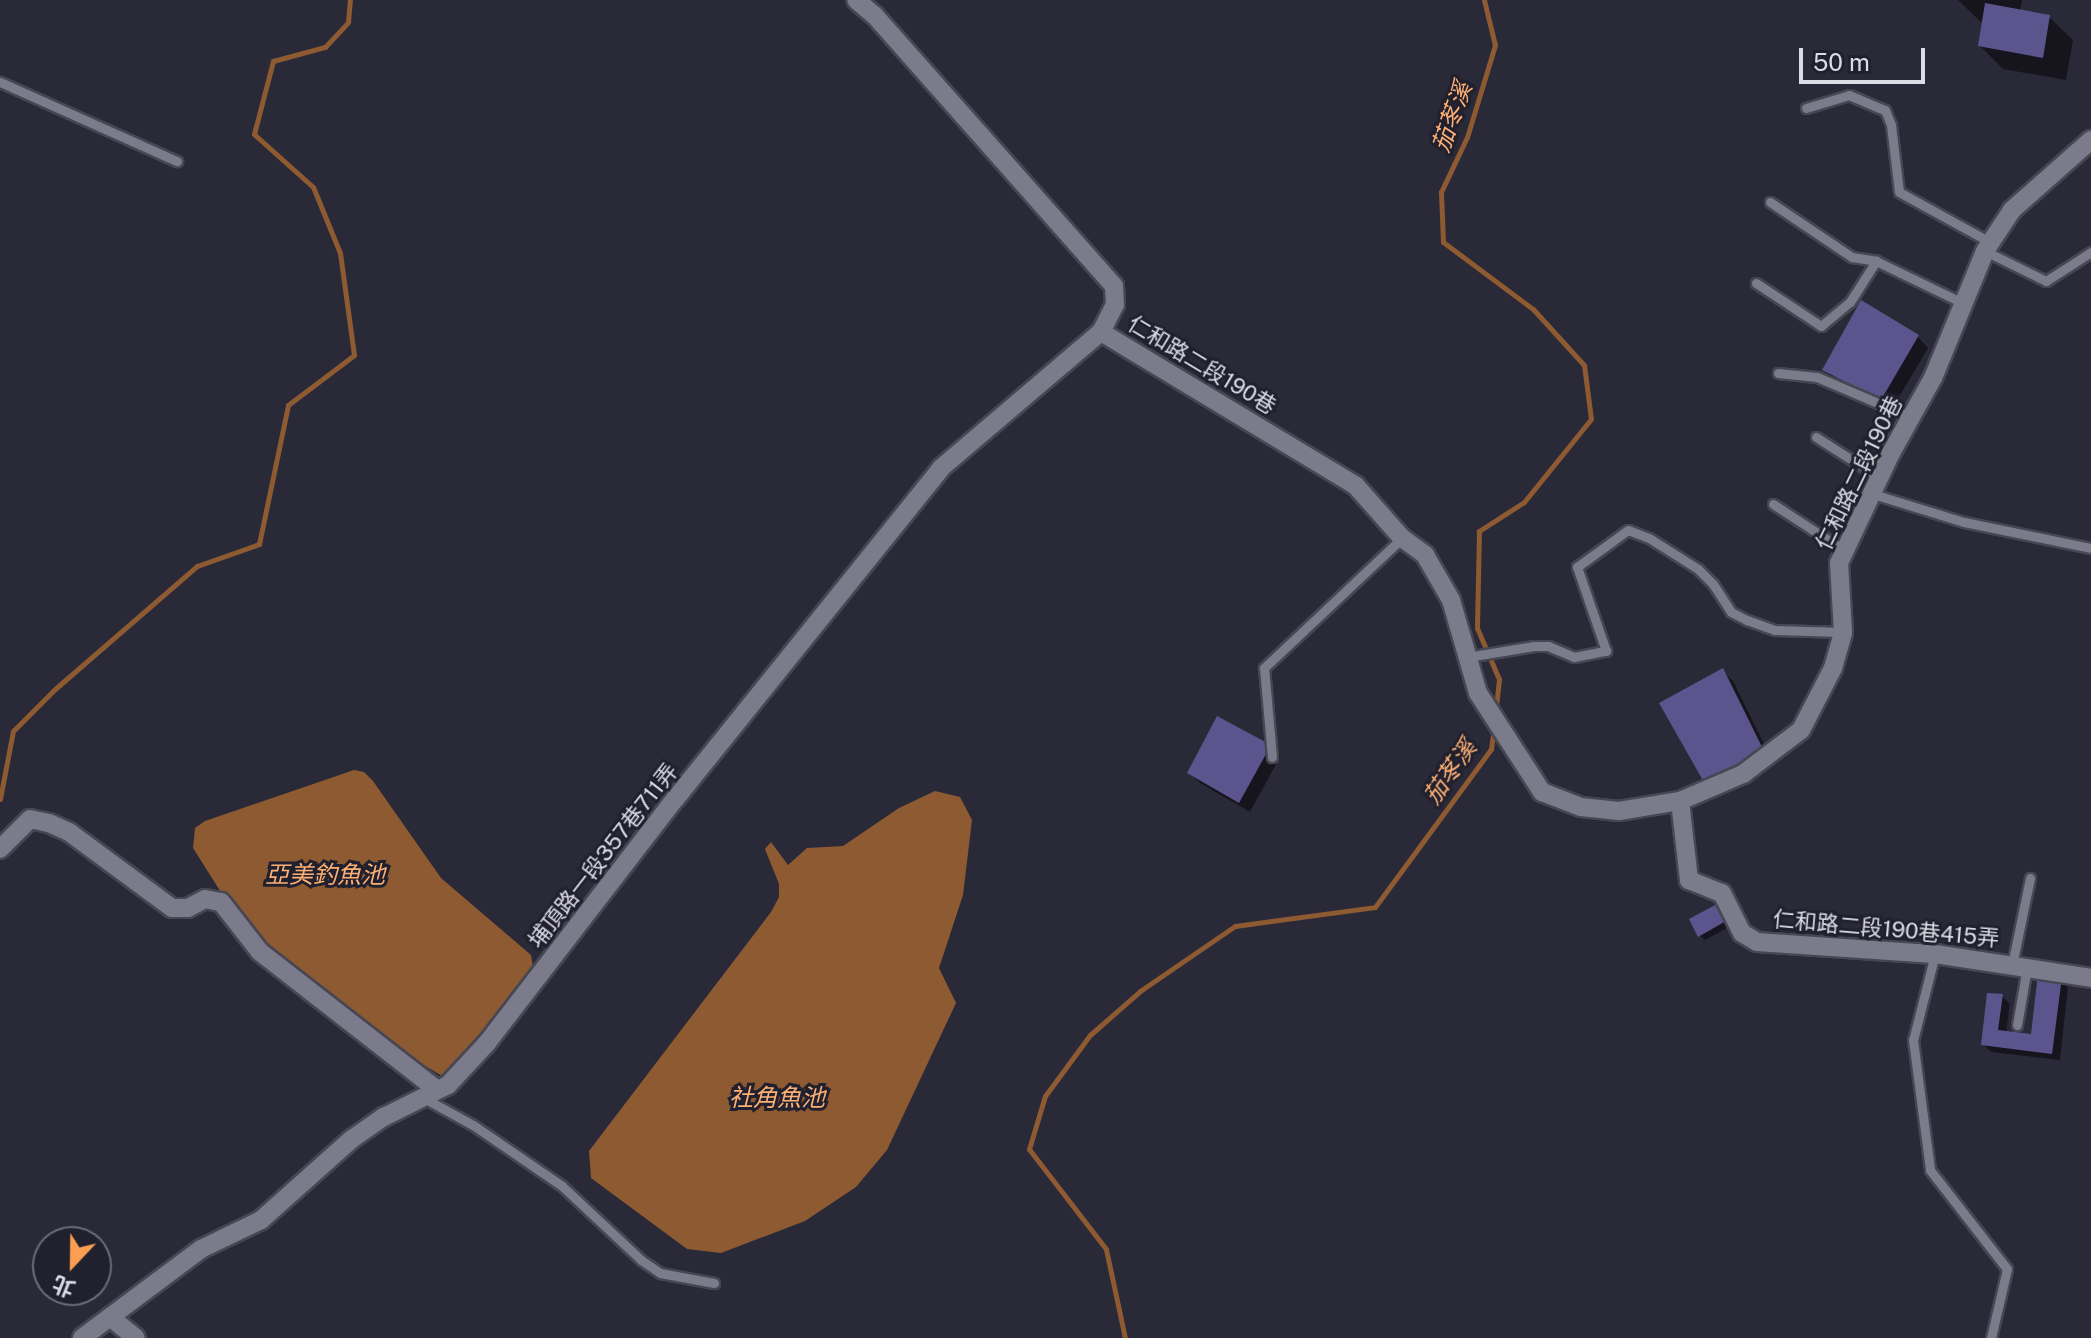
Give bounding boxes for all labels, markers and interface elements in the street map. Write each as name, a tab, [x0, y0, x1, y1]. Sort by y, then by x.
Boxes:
scale bar	[1803, 32, 1929, 82]
text: 50 m	[1813, 48, 1870, 76]
water label: 茄苳溪	[1426, 78, 1478, 156]
street label: 仁和路二段190巷	[1123, 310, 1281, 420]
street label: 仁和路二段190巷	[1810, 392, 1908, 554]
water label: 茄苳溪	[1418, 734, 1482, 810]
street label: 埔頂路一段357巷711弄	[523, 759, 683, 953]
water label: 亞美釣魚池	[265, 861, 385, 889]
street label: 仁和路二段190巷415弄	[1772, 906, 2000, 952]
water label: 社角魚池	[729, 1084, 825, 1112]
north arrow	[32, 1226, 112, 1306]
text: 北	[49, 1270, 79, 1303]

